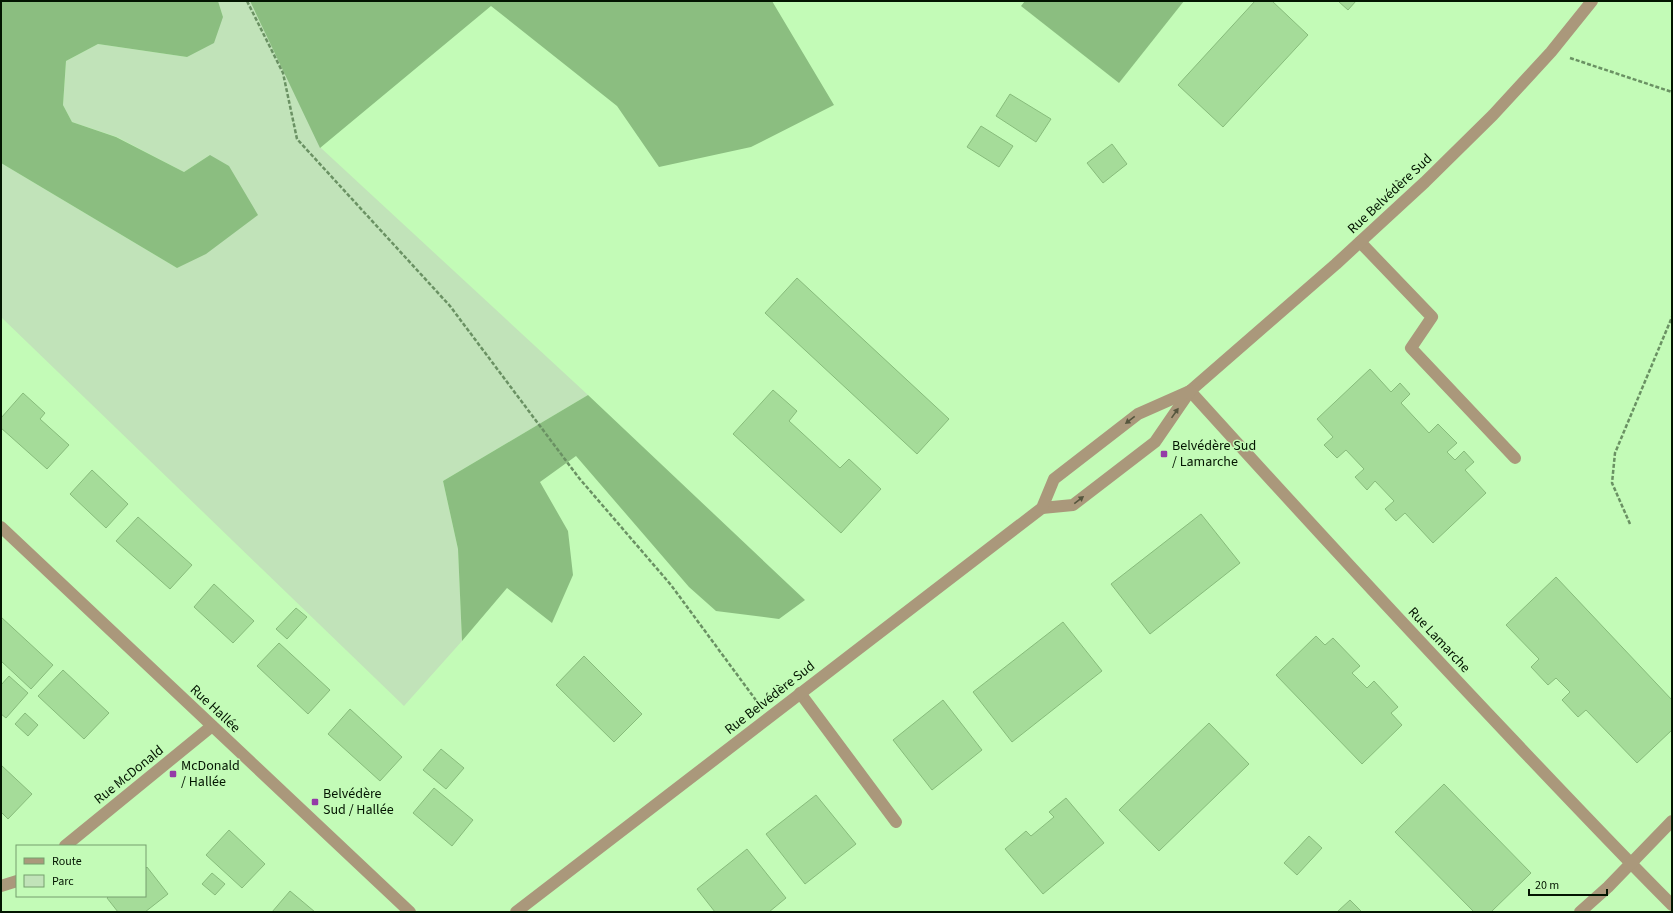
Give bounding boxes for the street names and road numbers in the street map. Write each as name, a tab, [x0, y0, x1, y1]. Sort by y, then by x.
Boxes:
street label: Rue Belvédère Sud	[1343, 149, 1437, 239]
street label: Rue Lamarche	[1403, 603, 1475, 677]
street label: Rue Belvédère Sud	[721, 656, 819, 740]
street label: Rue Hallée	[185, 680, 245, 738]
street label: Rue McDonald	[90, 741, 168, 809]

